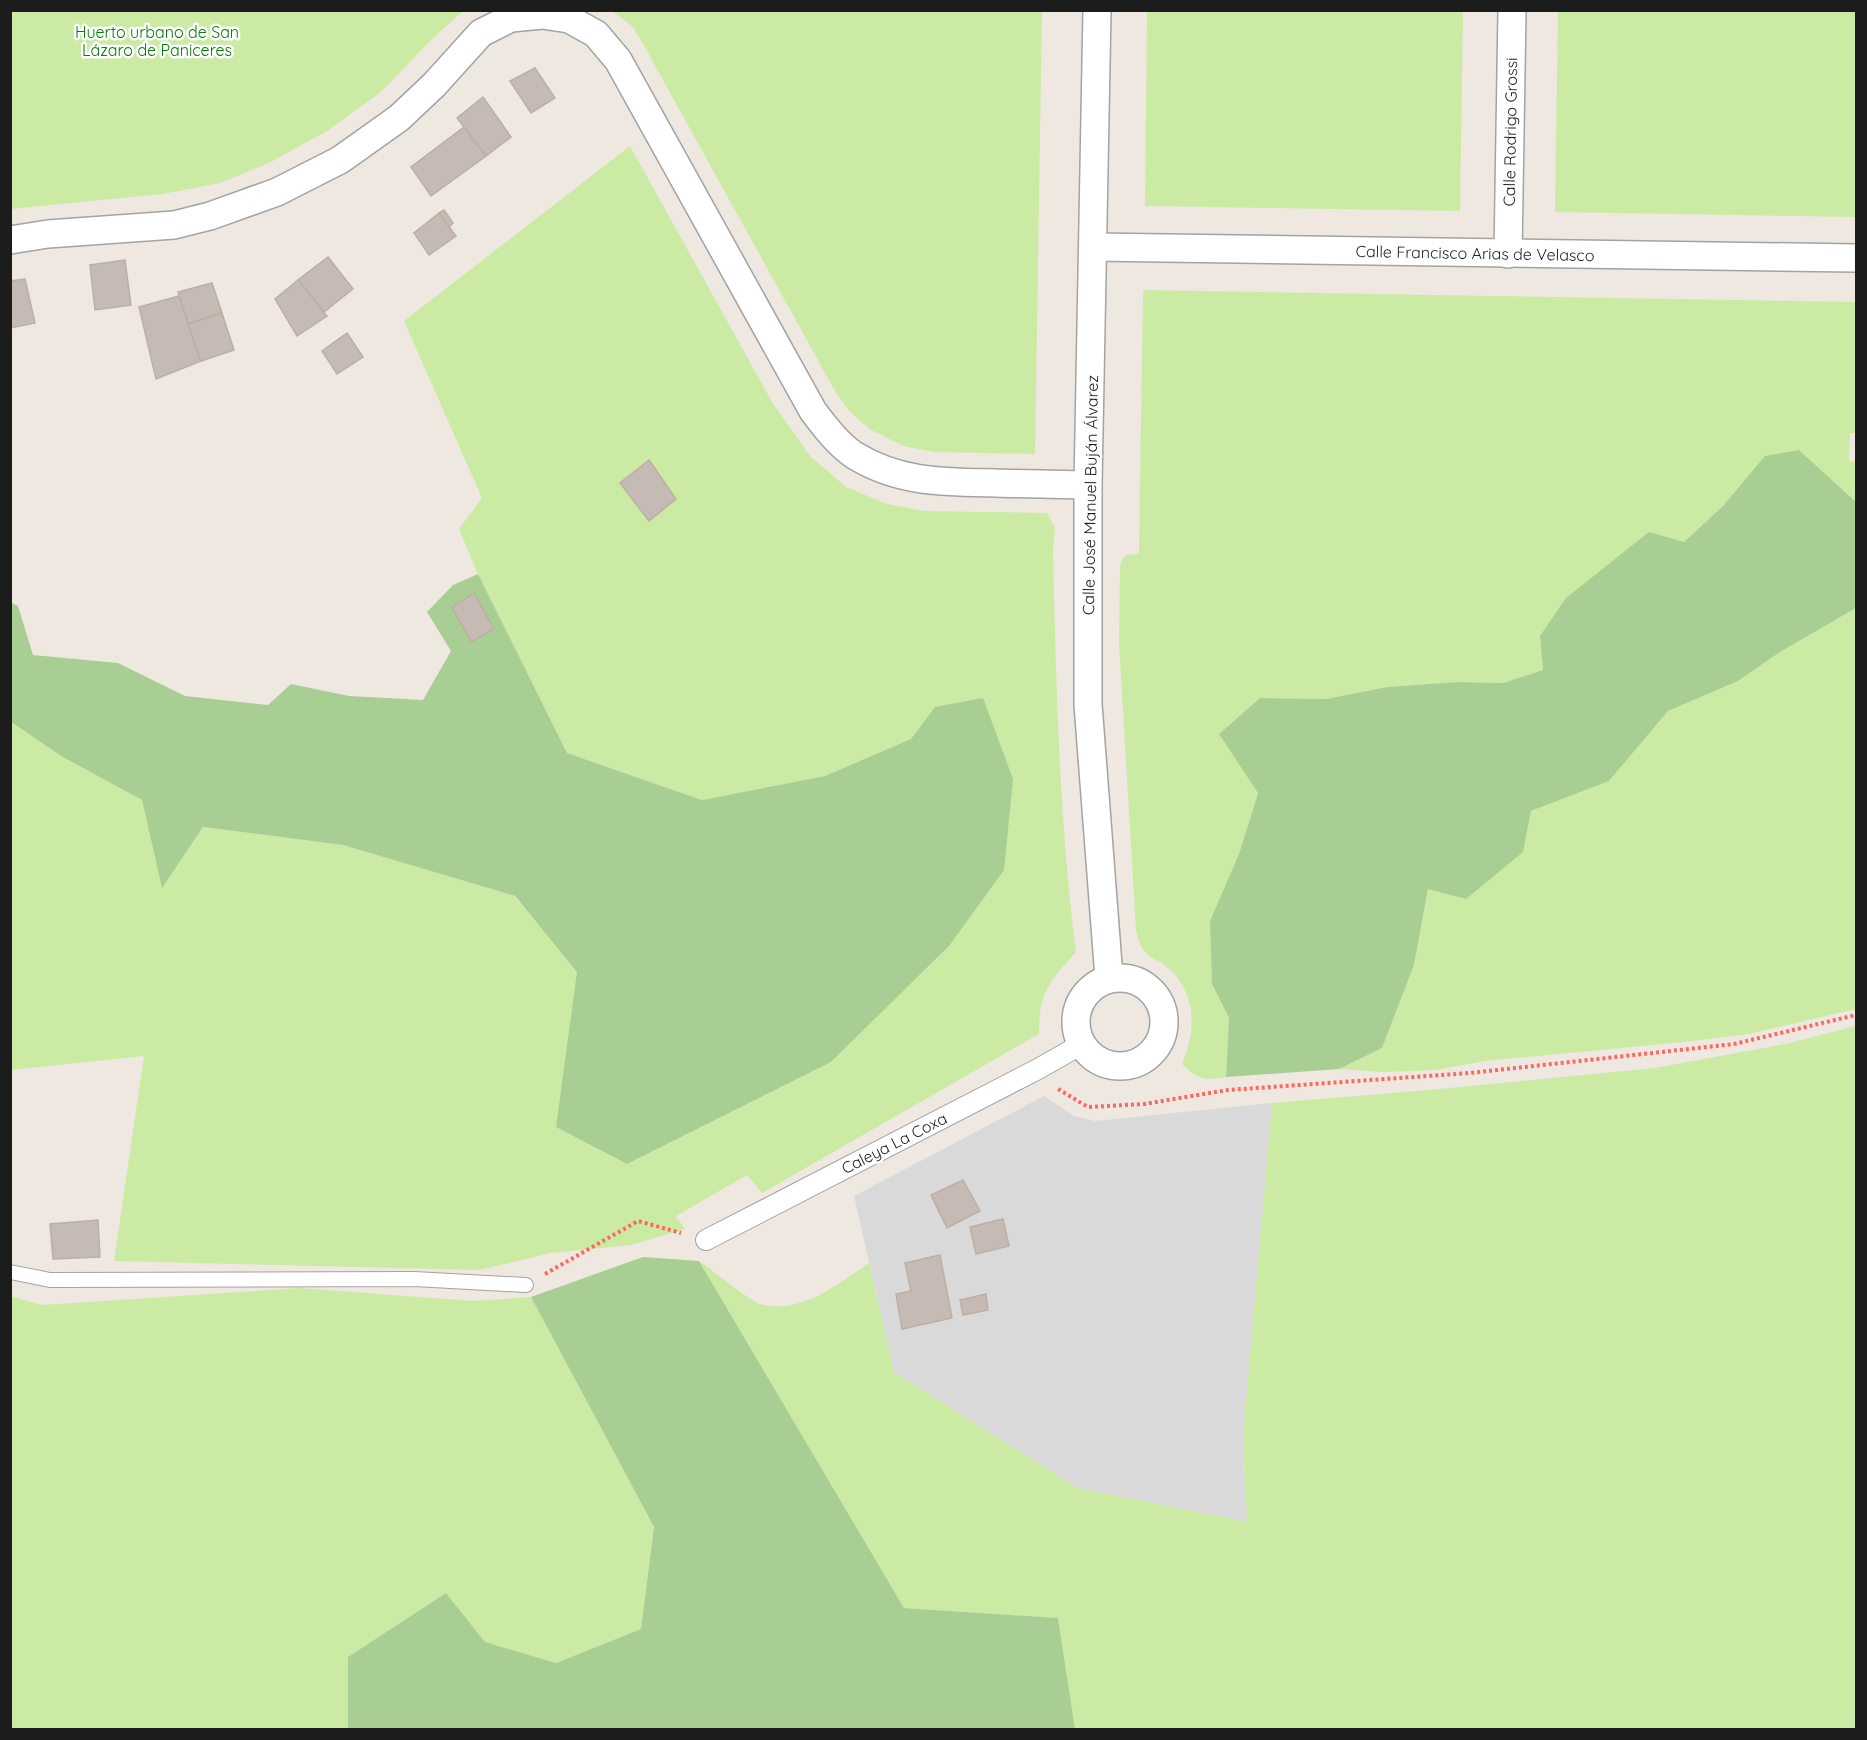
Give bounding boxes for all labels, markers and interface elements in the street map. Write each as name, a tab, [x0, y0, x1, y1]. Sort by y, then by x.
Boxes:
park label: Huerto urbano de San Lázaro de Paniceres	[75, 22, 239, 60]
street label: Calle Rodrigo Grossi	[1499, 57, 1521, 207]
street label: Calle Francisco Arias de Velasco	[1355, 241, 1595, 265]
street label: Calle José Manuel Buján Álvarez	[1078, 375, 1102, 615]
street label: Caleya La Coxa	[838, 1108, 950, 1178]

